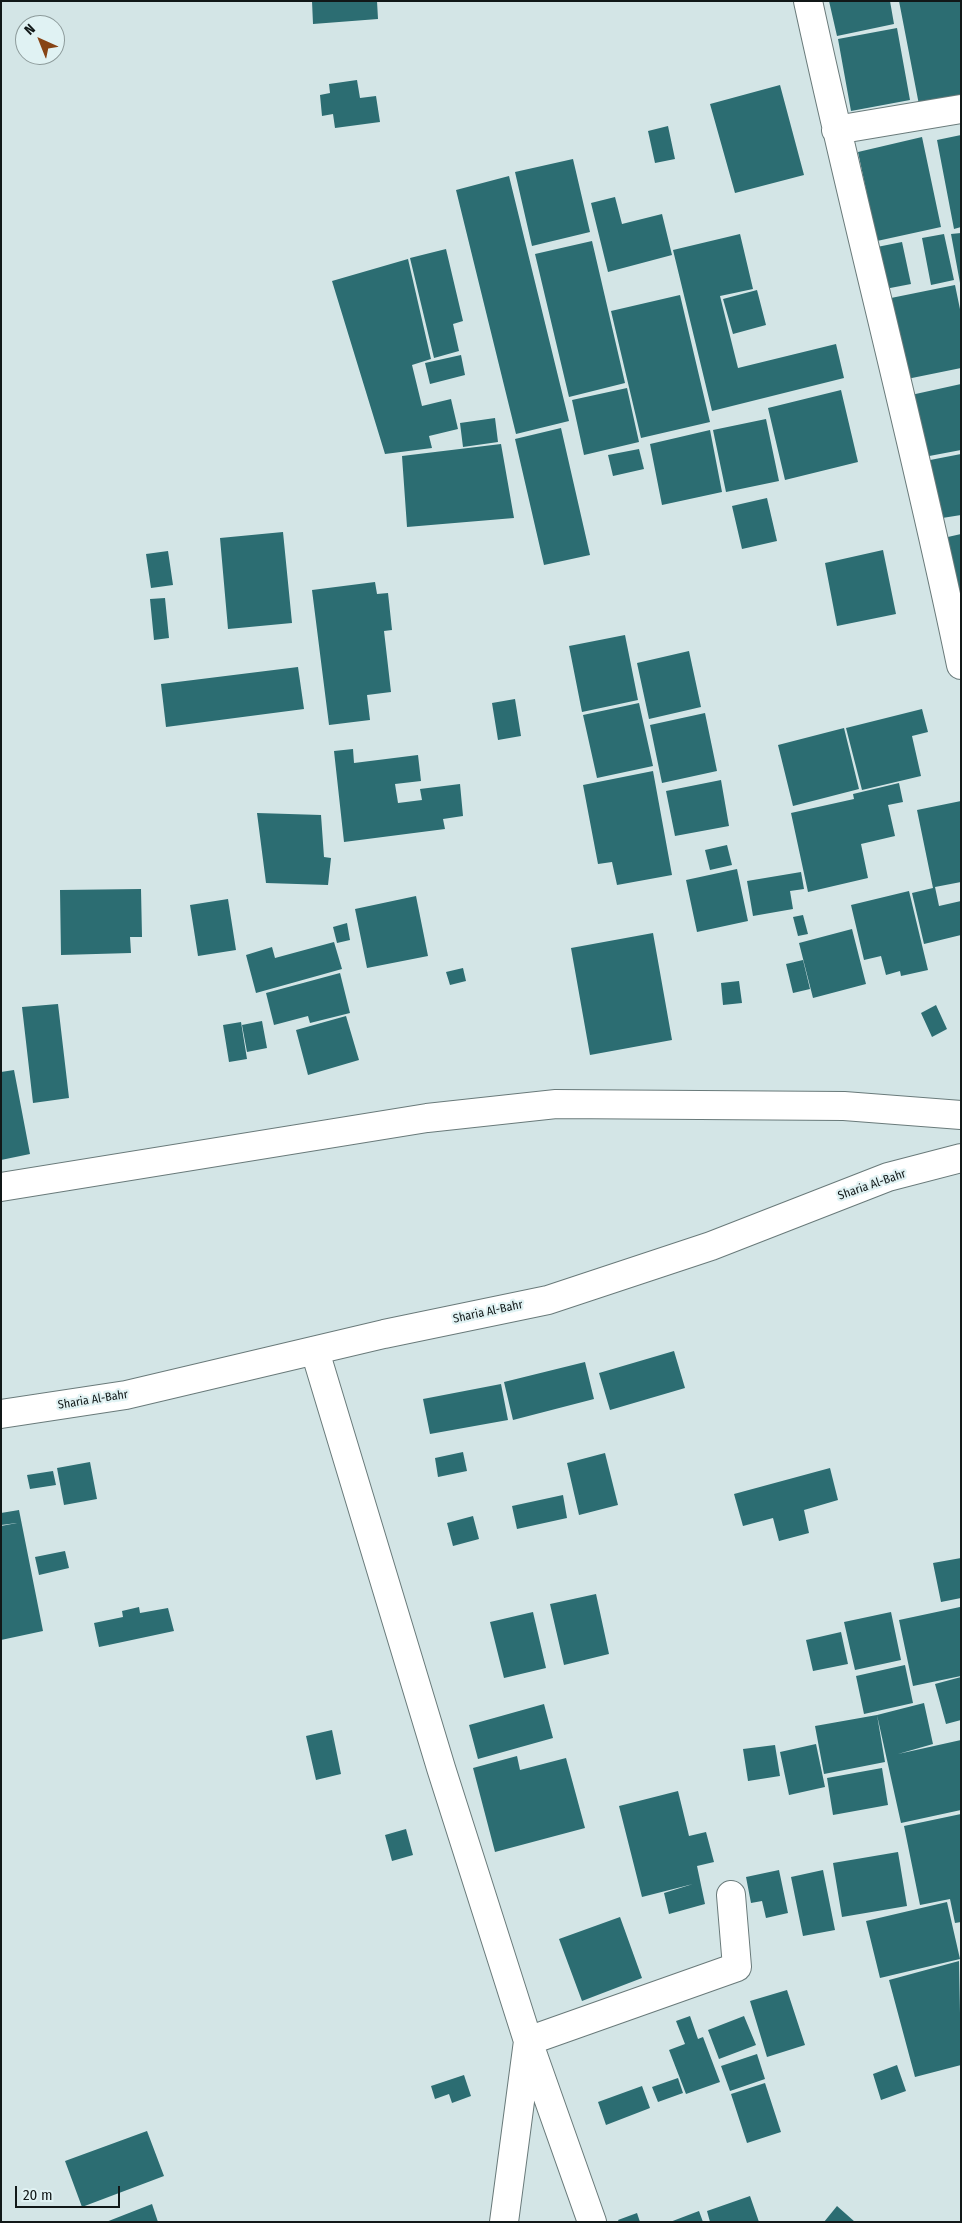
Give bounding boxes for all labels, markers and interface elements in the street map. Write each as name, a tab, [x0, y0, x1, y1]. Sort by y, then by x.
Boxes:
north arrow	[15, 15, 65, 65]
text: N	[21, 21, 39, 39]
street label: Sharia Al-Bahr	[836, 1167, 908, 1203]
street label: Sharia Al-Bahr	[452, 1298, 524, 1326]
street label: Sharia Al-Bahr	[57, 1387, 129, 1413]
scale bar	[18, 2176, 122, 2208]
text: 20 m	[23, 2186, 53, 2204]

